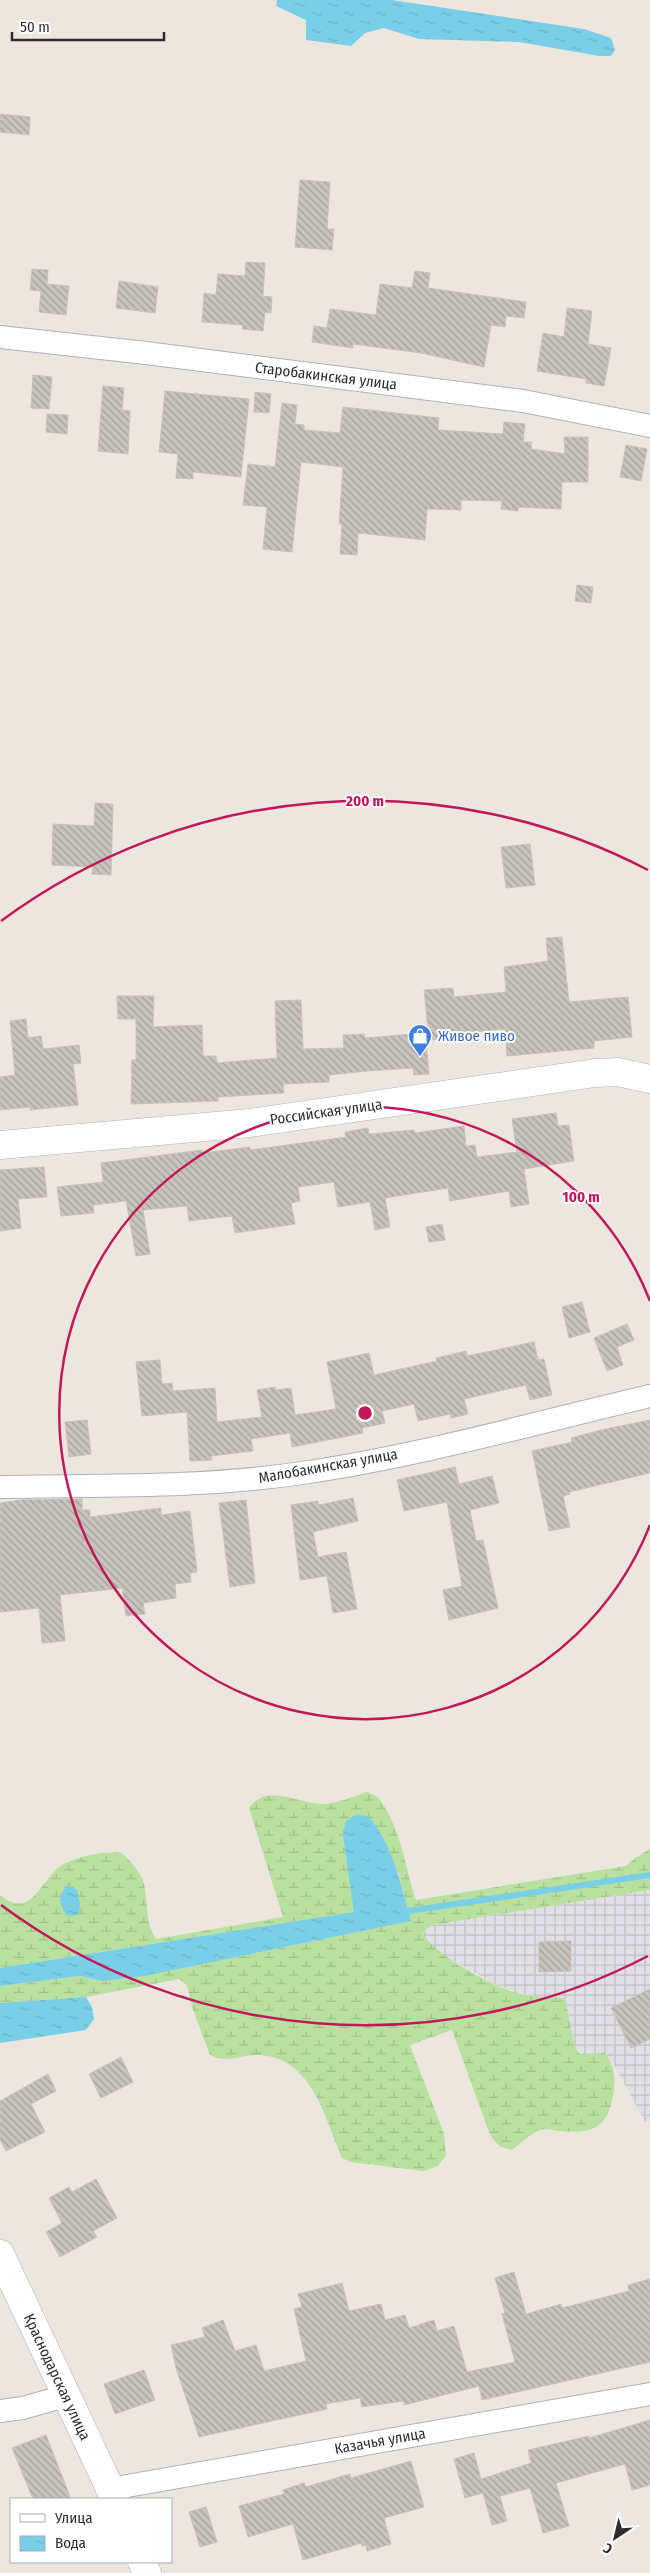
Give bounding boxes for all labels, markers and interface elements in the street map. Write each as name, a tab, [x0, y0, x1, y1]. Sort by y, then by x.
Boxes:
scale bar	[12, 10, 165, 42]
text: 50 m	[20, 18, 50, 36]
street label: Старобакинская улица	[254, 358, 398, 394]
text: 200 m	[345, 792, 384, 810]
shop icon: Живое пиво	[407, 1023, 433, 1057]
place label: Живое пиво	[438, 1027, 515, 1045]
street label: Российская улица	[269, 1095, 383, 1129]
text: 100 m	[562, 1188, 600, 1206]
centre of rings	[356, 1404, 374, 1422]
street label: Малобакинская улица	[257, 1445, 399, 1487]
street label: Краснодарская улица	[20, 2311, 94, 2443]
street label: Казачья улица	[333, 2424, 427, 2458]
legend	[10, 2498, 172, 2563]
text: Улица	[54, 2509, 93, 2527]
north arrow	[590, 2513, 640, 2563]
text: Вода	[55, 2534, 86, 2552]
text: С	[599, 2539, 616, 2557]

